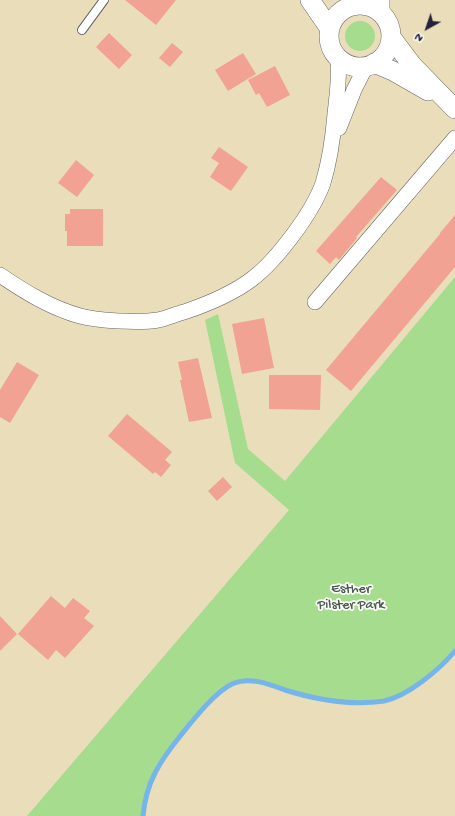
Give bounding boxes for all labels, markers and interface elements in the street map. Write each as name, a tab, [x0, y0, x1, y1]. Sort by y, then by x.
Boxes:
north arrow	[407, 8, 447, 48]
text: N	[413, 30, 426, 44]
park label: Esther Pilster Park	[318, 582, 384, 614]

